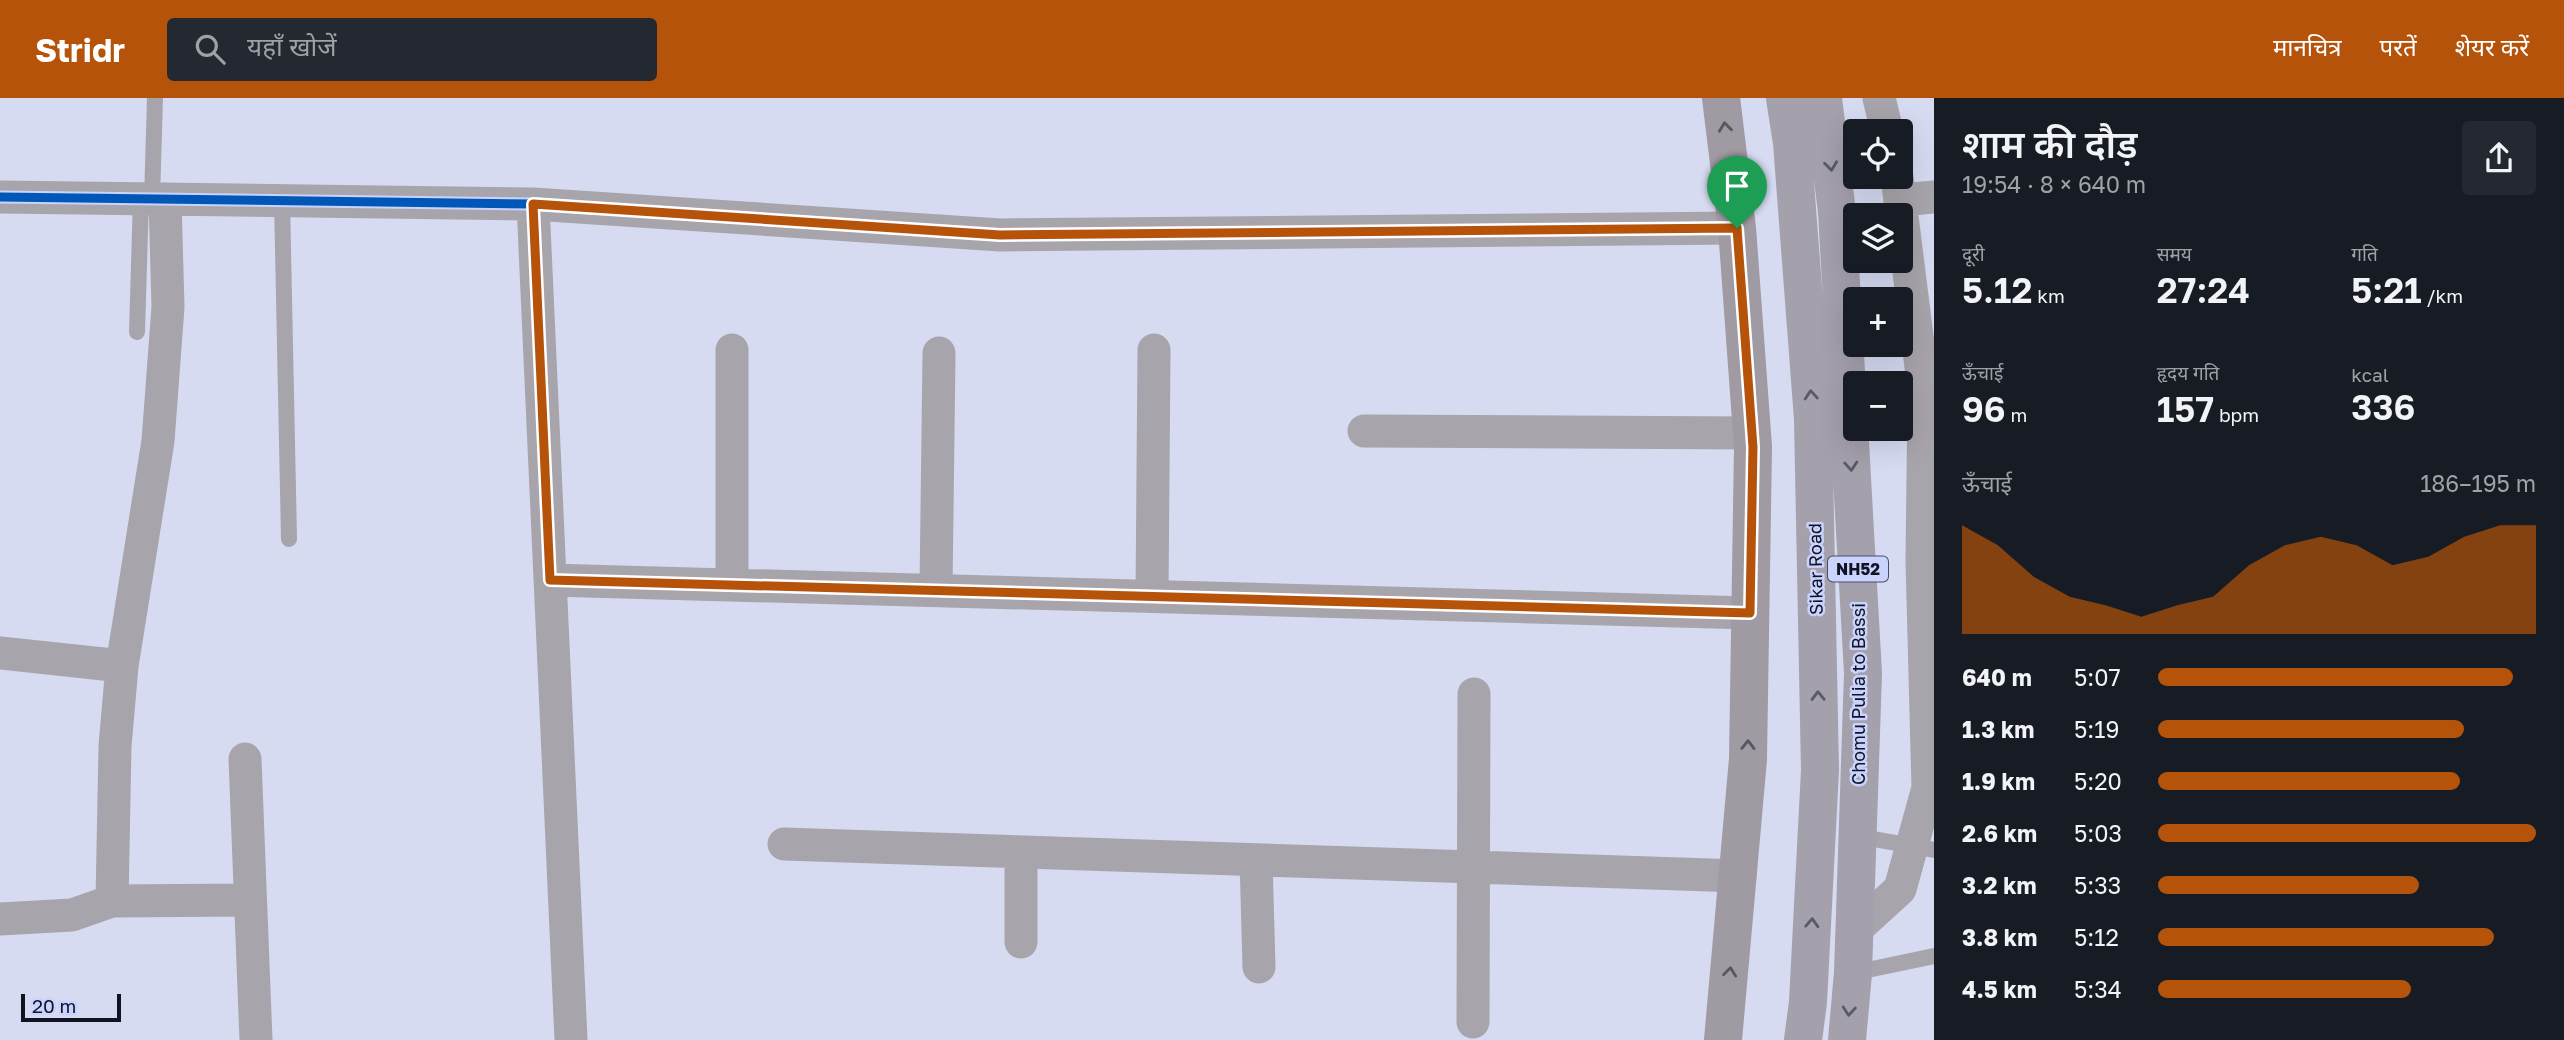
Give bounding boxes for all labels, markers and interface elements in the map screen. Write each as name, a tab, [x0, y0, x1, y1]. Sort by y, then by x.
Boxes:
search box	[167, 18, 657, 81]
text: Stridr	[35, 30, 125, 69]
icon: search	[191, 30, 229, 68]
text: यहाँ खोजें	[247, 31, 336, 62]
text: मानचित्र	[2273, 32, 2342, 61]
text: परतें	[2380, 32, 2417, 61]
text: शेयर करें	[2455, 32, 2529, 61]
map controls	[1843, 119, 1913, 441]
button: locate	[1843, 119, 1913, 189]
one-way arrow	[1718, 121, 1733, 133]
text: शाम की दौड़	[1962, 121, 2137, 166]
button: share	[2462, 121, 2536, 195]
pin	[1707, 156, 1767, 228]
one-way arrow	[1824, 160, 1839, 172]
icon: arrive	[1718, 167, 1756, 205]
text: 19:54 · 8 × 640 m	[1962, 170, 2146, 198]
button: layers	[1843, 203, 1913, 273]
text: दूरी	[1962, 242, 1985, 265]
text: समय	[2157, 242, 2192, 265]
text: गति	[2351, 242, 2378, 265]
text: 5.12	[1962, 269, 2032, 311]
text: 27:24	[2157, 269, 2250, 311]
text: 5:21	[2351, 269, 2422, 311]
text: km	[2032, 284, 2065, 307]
text: /km	[2422, 284, 2463, 307]
button: +	[1843, 287, 1913, 357]
text: ऊँचाई	[1962, 361, 2003, 384]
text: हृदय गति	[2157, 361, 2219, 384]
text: kcal	[2351, 363, 2389, 386]
button: −	[1843, 371, 1913, 441]
text: 336	[2351, 386, 2415, 428]
text: 96	[1962, 388, 2006, 430]
text: 157	[2157, 388, 2214, 430]
one-way arrow	[1804, 389, 1819, 400]
text: m	[2006, 403, 2027, 426]
text: bpm	[2214, 403, 2259, 426]
one-way arrow	[1844, 461, 1859, 472]
text: ऊँचाई	[1962, 469, 2012, 497]
text: 186–195 m	[2420, 469, 2536, 497]
street label: Sikar Road	[1803, 523, 1827, 615]
road number: NH52	[1828, 556, 1888, 582]
street label: Chomu Pulia to Bassi	[1847, 603, 1869, 785]
text: 640 m	[1962, 663, 2032, 691]
text: 5:07	[2074, 663, 2121, 691]
one-way arrow	[1811, 690, 1826, 701]
text: 1.3 km	[1962, 715, 2034, 743]
text: 5:19	[2074, 715, 2119, 743]
one-way arrow	[1740, 740, 1756, 750]
text: 1.9 km	[1962, 767, 2035, 795]
text: 5:20	[2074, 767, 2122, 795]
text: 2.6 km	[1962, 819, 2037, 847]
text: 5:03	[2074, 819, 2122, 847]
text: 3.2 km	[1962, 871, 2037, 899]
text: 5:33	[2074, 871, 2121, 899]
one-way arrow	[1804, 917, 1819, 928]
text: 3.8 km	[1962, 923, 2037, 951]
text: 5:12	[2074, 923, 2119, 951]
one-way arrow	[1723, 966, 1738, 978]
text: 4.5 km	[1962, 975, 2037, 1003]
text: 5:34	[2074, 975, 2122, 1003]
scale bar	[21, 991, 121, 1023]
text: 20 m	[32, 994, 76, 1017]
one-way arrow	[1842, 1006, 1857, 1017]

